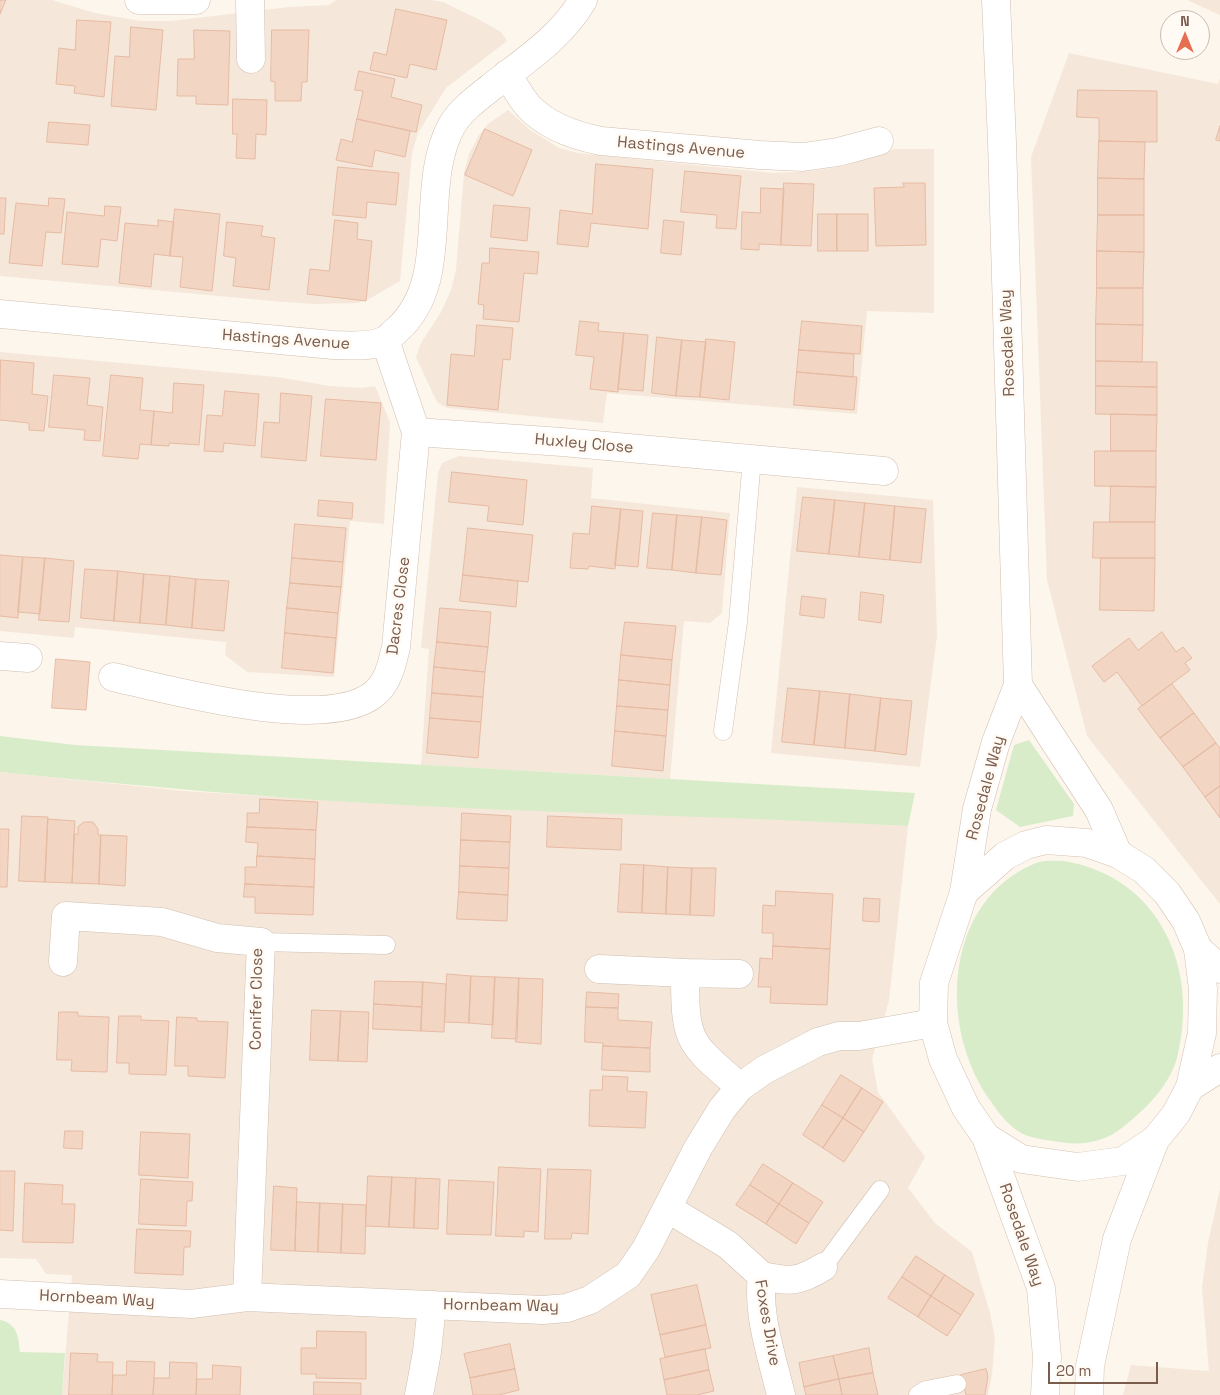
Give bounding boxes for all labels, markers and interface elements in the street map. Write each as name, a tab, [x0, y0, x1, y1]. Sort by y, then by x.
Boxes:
north arrow	[1160, 10, 1210, 60]
text: N	[1180, 12, 1190, 30]
street label: Hastings Avenue	[616, 133, 746, 163]
street label: Rosedale Way	[997, 289, 1019, 397]
street label: Hastings Avenue	[221, 326, 351, 354]
street label: Huxley Close	[534, 430, 634, 458]
street label: Dacres Close	[383, 556, 415, 656]
street label: Rosedale Way	[963, 734, 1009, 842]
street label: Conifer Close	[247, 948, 267, 1050]
street label: Rosedale Way	[994, 1181, 1048, 1289]
street label: Foxes Drive	[750, 1278, 784, 1368]
street label: Hornbeam Way	[39, 1286, 155, 1312]
street label: Hornbeam Way	[443, 1295, 559, 1317]
scale bar	[1050, 1352, 1160, 1384]
text: 20 m	[1056, 1361, 1091, 1380]

